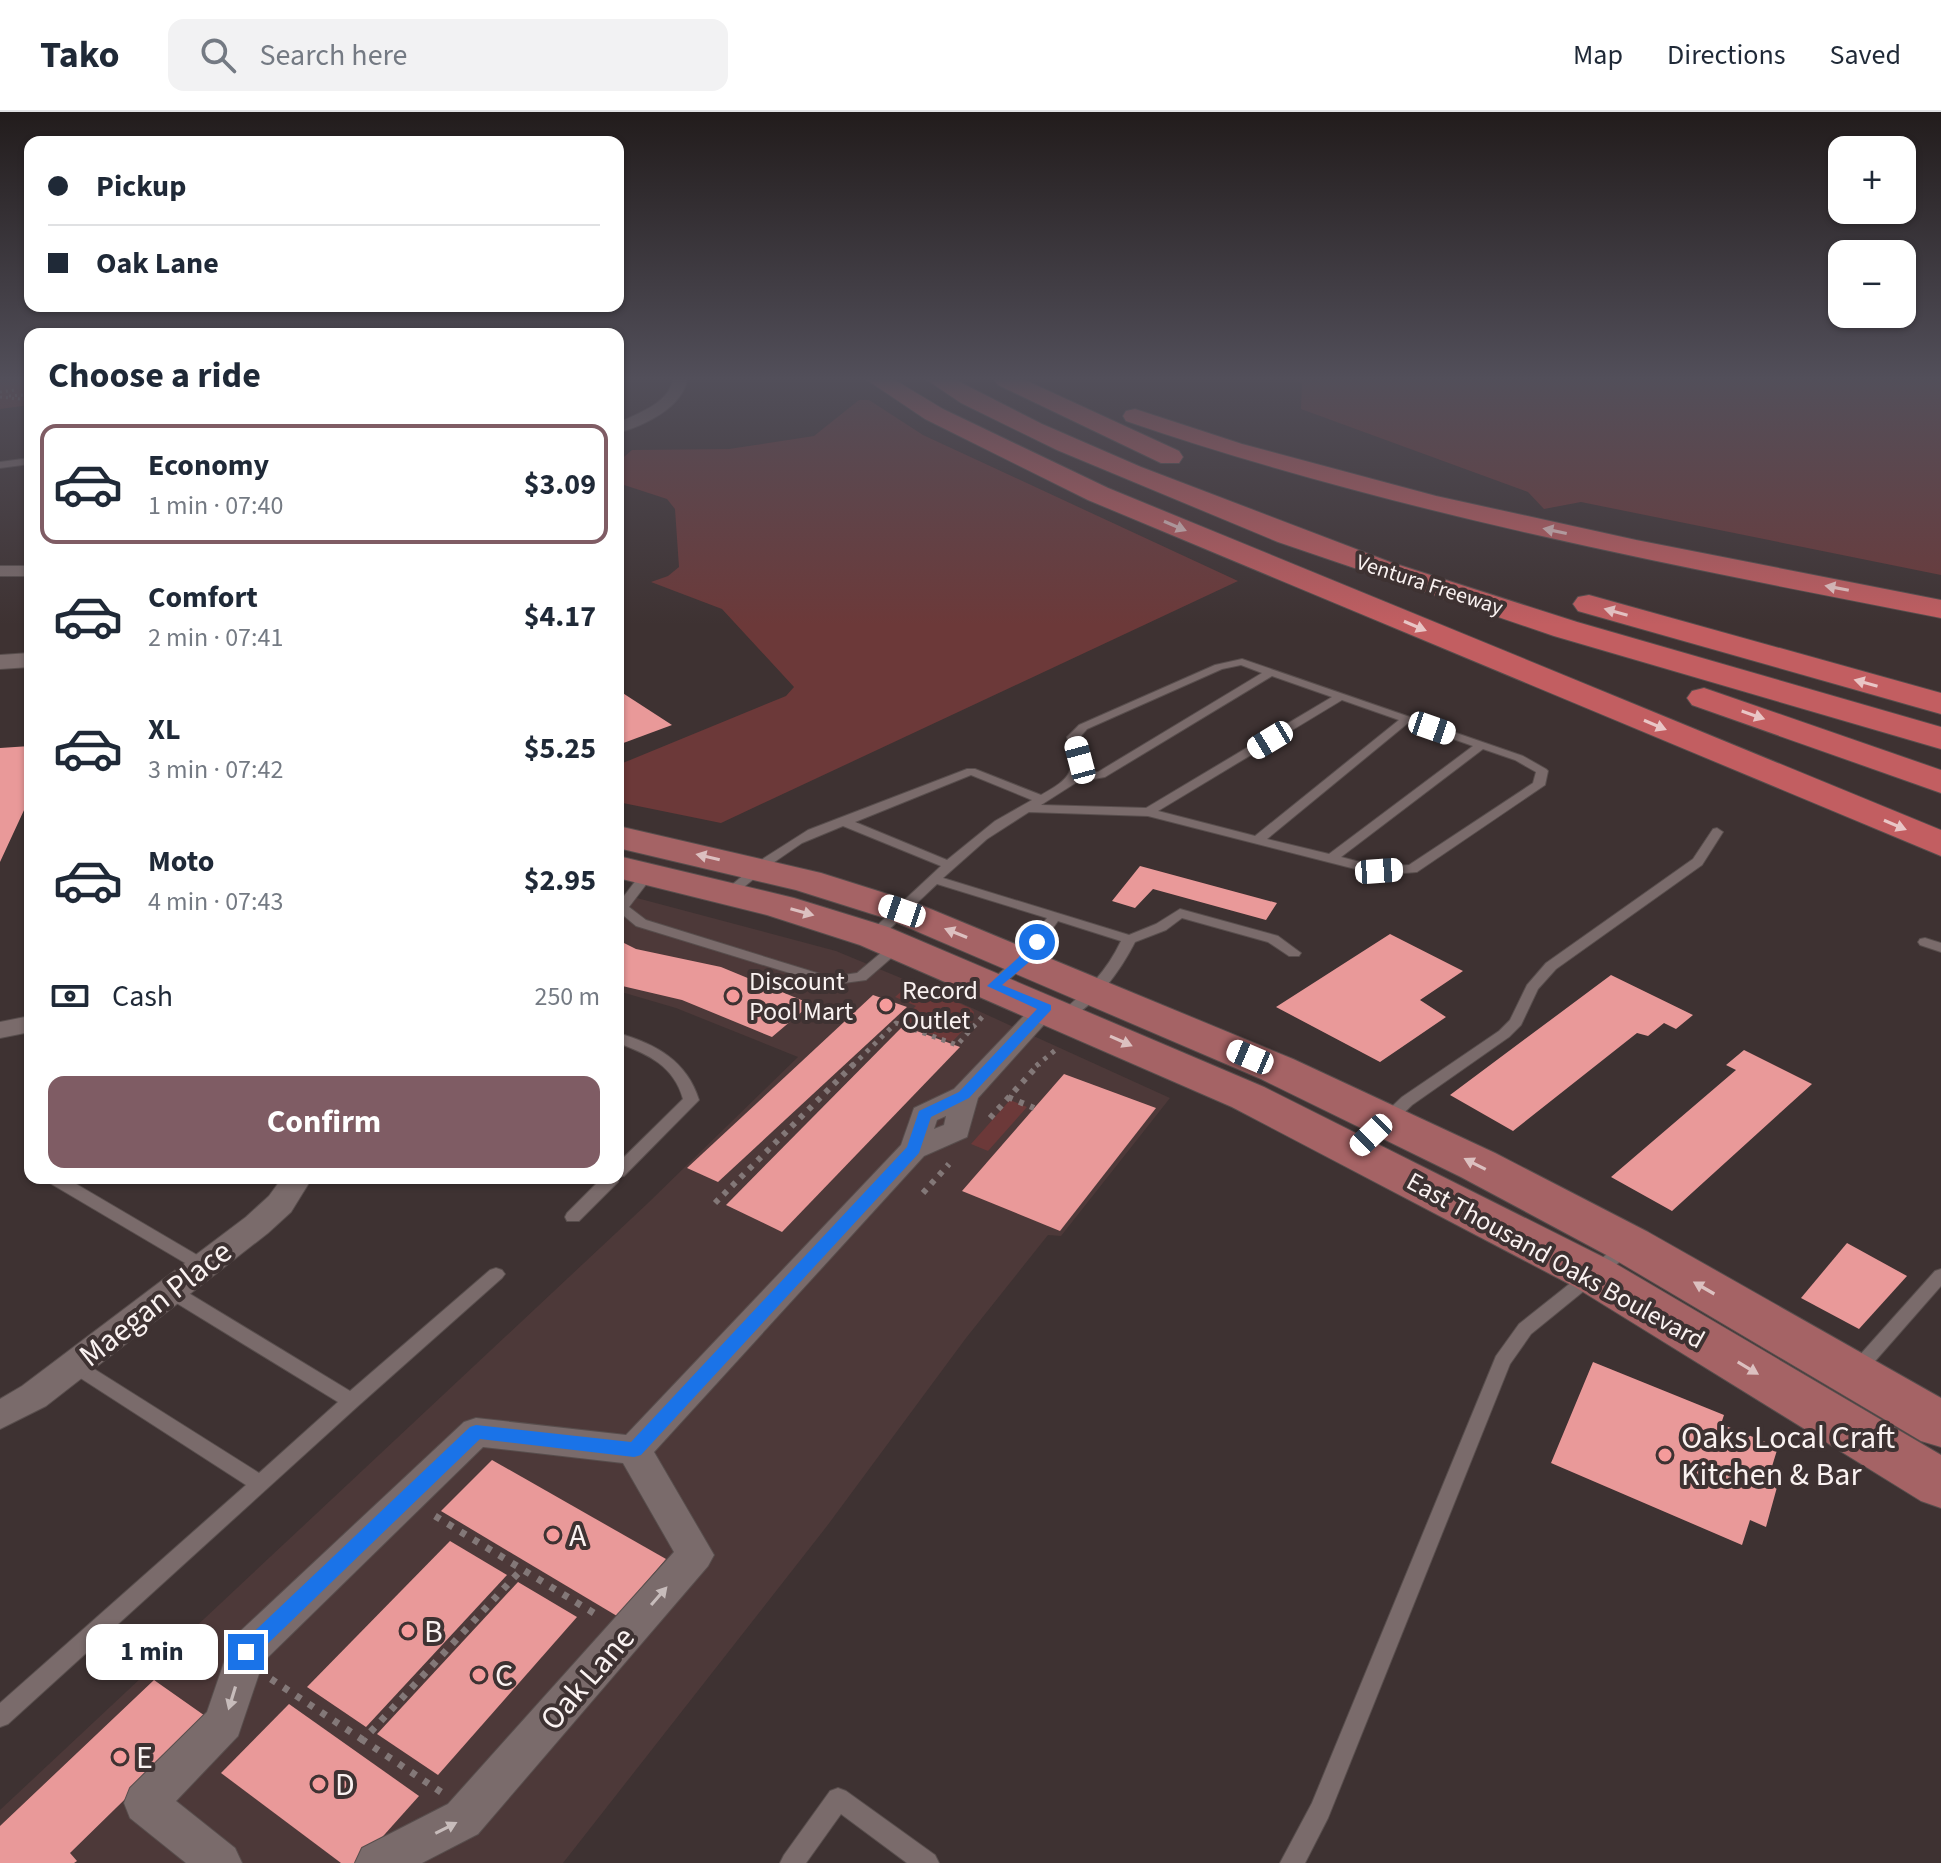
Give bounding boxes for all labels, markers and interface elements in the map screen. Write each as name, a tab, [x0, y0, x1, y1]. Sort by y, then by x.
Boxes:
search box	[168, 19, 728, 91]
text: Tako	[40, 28, 120, 82]
icon: search	[196, 33, 240, 77]
text: Search here	[260, 34, 408, 77]
text: Map	[1573, 35, 1623, 75]
text: Directions	[1667, 35, 1786, 75]
text: Saved	[1830, 35, 1901, 75]
map controls	[1828, 136, 1916, 328]
button: +	[1828, 136, 1916, 224]
text: Pickup	[96, 165, 186, 208]
button: −	[1828, 240, 1916, 328]
text: Oak Lane	[96, 242, 219, 285]
text: Choose a ride	[48, 350, 261, 401]
text: Economy	[148, 444, 269, 487]
icon: car	[52, 448, 124, 520]
text: $3.09	[524, 463, 596, 506]
text: 1 min · 07:40	[148, 487, 283, 524]
one-way arrow	[1163, 519, 1187, 532]
one-way arrow	[1542, 524, 1567, 537]
street label: Ventura Freeway	[1352, 546, 1508, 624]
text: Comfort	[148, 576, 258, 619]
icon: car	[52, 580, 124, 652]
one-way arrow	[1824, 581, 1849, 594]
text: $4.17	[524, 595, 596, 638]
one-way arrow	[1603, 605, 1628, 617]
text: 2 min · 07:41	[148, 619, 283, 656]
one-way arrow	[1403, 619, 1427, 632]
one-way arrow	[1853, 676, 1877, 689]
text: XL	[148, 708, 181, 751]
car	[1405, 709, 1459, 747]
one-way arrow	[1741, 709, 1765, 722]
icon: car	[52, 712, 124, 784]
car	[1243, 717, 1297, 763]
one-way arrow	[1643, 719, 1667, 732]
text: $5.25	[524, 727, 596, 770]
car	[1062, 734, 1098, 786]
text: 3 min · 07:42	[148, 751, 283, 788]
one-way arrow	[1883, 819, 1907, 832]
text: Moto	[148, 840, 214, 883]
icon: car	[52, 844, 124, 916]
one-way arrow	[696, 851, 721, 863]
car	[1354, 857, 1404, 885]
text: $2.95	[524, 859, 596, 902]
text: 4 min · 07:43	[148, 883, 283, 920]
car	[875, 892, 929, 930]
one-way arrow	[790, 907, 815, 919]
route start	[1019, 924, 1055, 960]
one-way arrow	[945, 927, 968, 940]
place label: Discount Pool Mart	[749, 963, 853, 1030]
place label: Record Outlet	[902, 972, 978, 1039]
icon: cash	[48, 974, 92, 1018]
text: Cash	[112, 975, 173, 1018]
text: 250 m	[534, 978, 600, 1015]
marker: Discount Pool Mart	[724, 987, 742, 1005]
marker: Record Outlet	[877, 996, 895, 1014]
one-way arrow	[1109, 1034, 1133, 1047]
car	[1223, 1037, 1277, 1077]
button: Confirm	[48, 1076, 600, 1168]
car	[1345, 1110, 1397, 1160]
one-way arrow	[1464, 1157, 1487, 1171]
street label: East Thousand Oaks Boulevard	[1400, 1163, 1712, 1358]
street label: Maegan Place	[69, 1229, 242, 1378]
one-way arrow	[1693, 1281, 1715, 1295]
one-way arrow	[1737, 1361, 1759, 1375]
place label: Oaks Local Craft Kitchen & Bar	[1681, 1415, 1895, 1498]
marker: Oaks Local Craft Kitchen & Bar	[1656, 1446, 1674, 1464]
place label: A	[569, 1513, 587, 1559]
marker: A	[544, 1526, 562, 1544]
one-way arrow	[650, 1586, 667, 1606]
place label: B	[424, 1609, 443, 1655]
street label: Oak Lane	[529, 1617, 646, 1741]
marker: B	[399, 1622, 417, 1640]
callout: 1 min	[86, 1624, 218, 1680]
text: 1 min	[120, 1633, 184, 1670]
route end	[228, 1634, 264, 1670]
place label: C	[495, 1653, 513, 1699]
marker: C	[470, 1666, 488, 1684]
one-way arrow	[225, 1687, 238, 1711]
place label: E	[136, 1735, 153, 1781]
marker: E	[111, 1748, 129, 1766]
place label: D	[335, 1762, 355, 1808]
marker: D	[310, 1775, 328, 1793]
one-way arrow	[435, 1821, 458, 1834]

